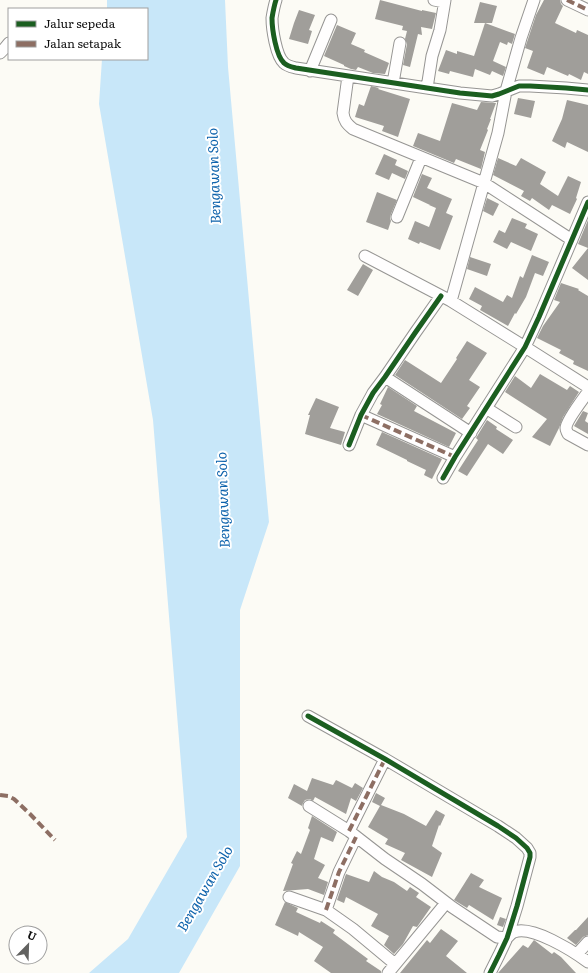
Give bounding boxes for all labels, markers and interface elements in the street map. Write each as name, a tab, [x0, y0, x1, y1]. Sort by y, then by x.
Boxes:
legend	[8, 8, 148, 60]
text: Jalur sepeda	[44, 14, 116, 32]
text: Jalan setapak	[44, 34, 122, 52]
water label: Bengawan Solo	[201, 128, 225, 224]
water label: Bengawan Solo	[210, 452, 234, 548]
water label: Bengawan Solo	[171, 841, 237, 935]
north arrow	[8, 925, 48, 965]
text: U	[25, 926, 40, 944]

